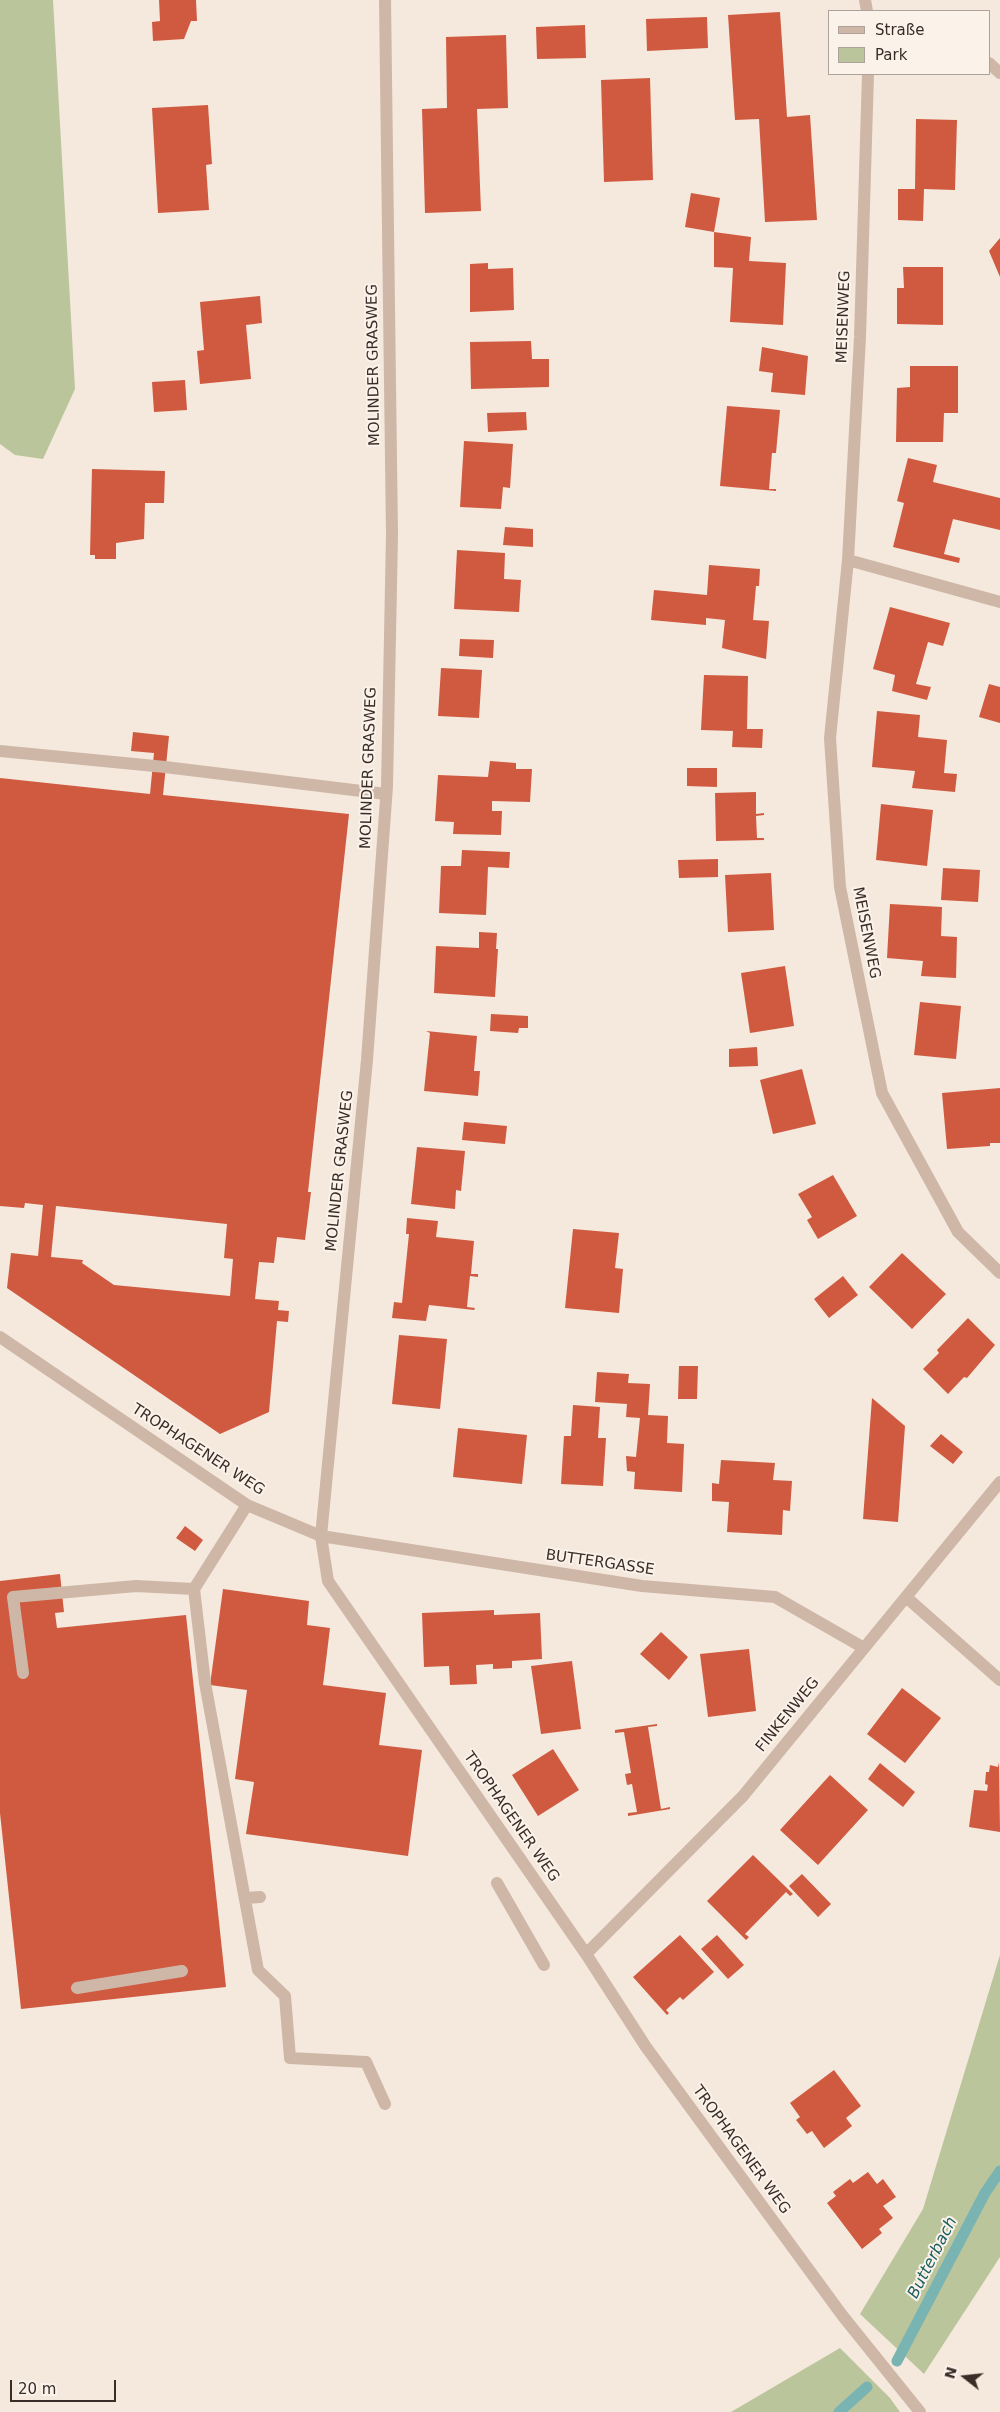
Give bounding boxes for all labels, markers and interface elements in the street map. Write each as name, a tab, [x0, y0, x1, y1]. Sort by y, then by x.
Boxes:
legend	[828, 10, 990, 75]
text: Straße	[875, 21, 924, 39]
text: Park	[875, 46, 907, 64]
street label: MEISENWEG	[833, 270, 855, 364]
street label: MOLINDER GRASWEG	[364, 284, 384, 446]
street label: MOLINDER GRASWEG	[357, 687, 381, 849]
street label: MEISENWEG	[848, 886, 884, 980]
street label: MOLINDER GRASWEG	[323, 1089, 357, 1253]
street label: TROPHAGENER WEG	[128, 1400, 268, 1500]
street label: BUTTERGASSE	[544, 1546, 656, 1580]
street label: FINKENWEG	[752, 1674, 824, 1756]
street label: TROPHAGENER WEG	[459, 1749, 563, 1885]
street label: TROPHAGENER WEG	[688, 2082, 794, 2218]
water label: Butterbach	[904, 2214, 962, 2302]
north arrow	[940, 2352, 990, 2402]
text: N	[941, 2365, 960, 2381]
scale bar	[12, 2370, 119, 2402]
text: 20 m	[18, 2380, 56, 2398]

